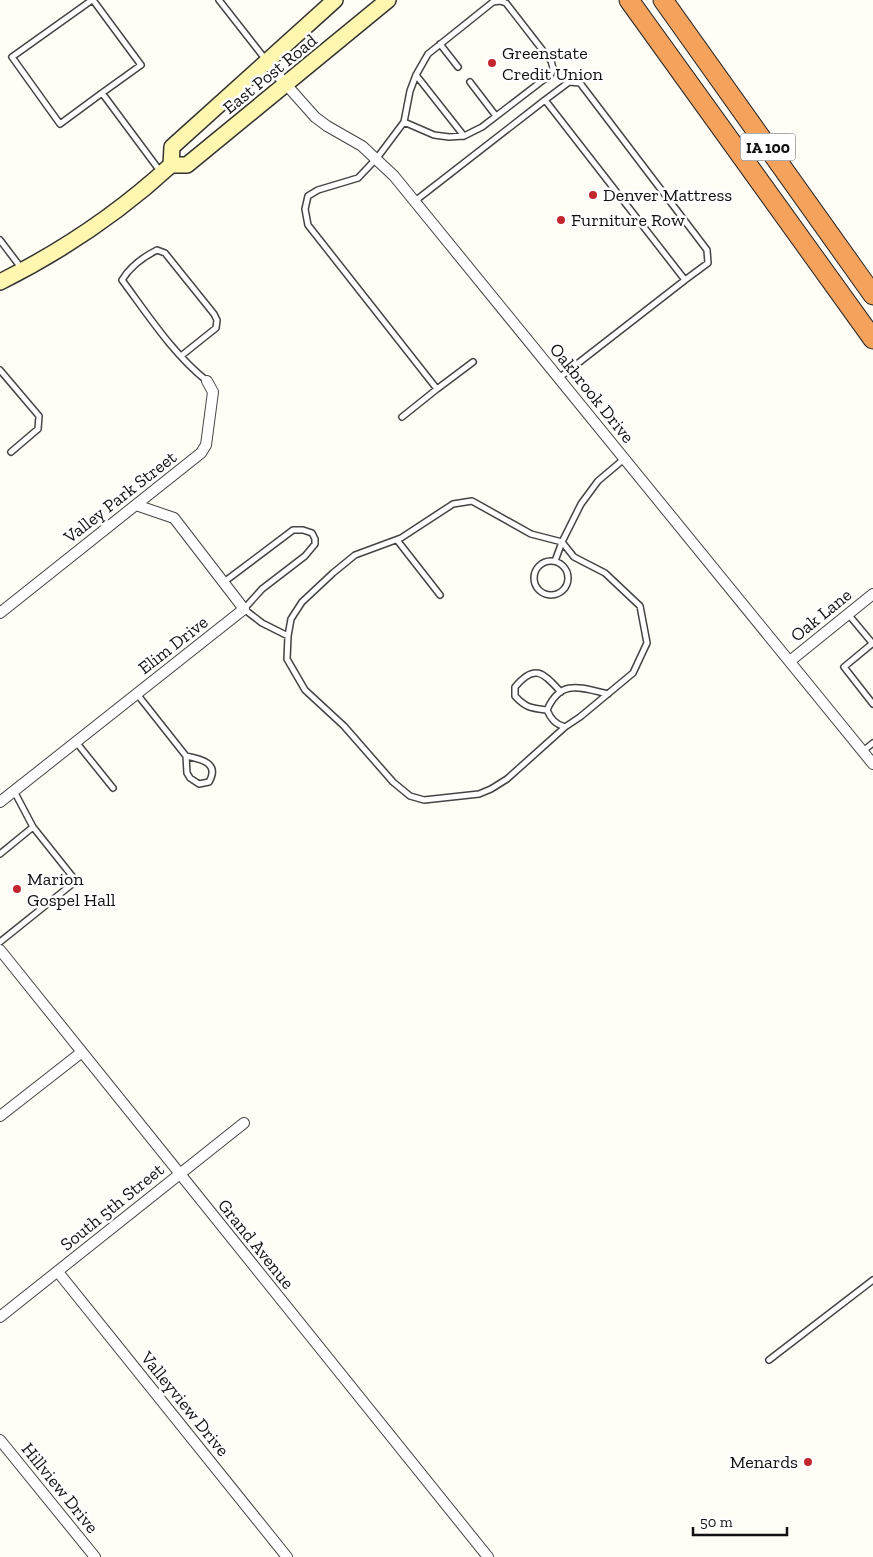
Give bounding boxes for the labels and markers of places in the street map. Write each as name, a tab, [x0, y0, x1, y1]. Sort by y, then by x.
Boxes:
place label: Greenstate Credit Union	[502, 42, 603, 85]
marker: Greenstate Credit Union	[486, 57, 498, 69]
place label: Denver Mattress	[603, 184, 732, 206]
marker: Denver Mattress	[587, 189, 599, 201]
place label: Furniture Row	[571, 209, 685, 231]
marker: Furniture Row	[555, 214, 567, 226]
place label: Marion Gospel Hall	[27, 868, 116, 911]
marker: Marion Gospel Hall	[11, 883, 23, 895]
place label: Menards	[730, 1451, 798, 1473]
marker: Menards	[802, 1456, 814, 1468]

